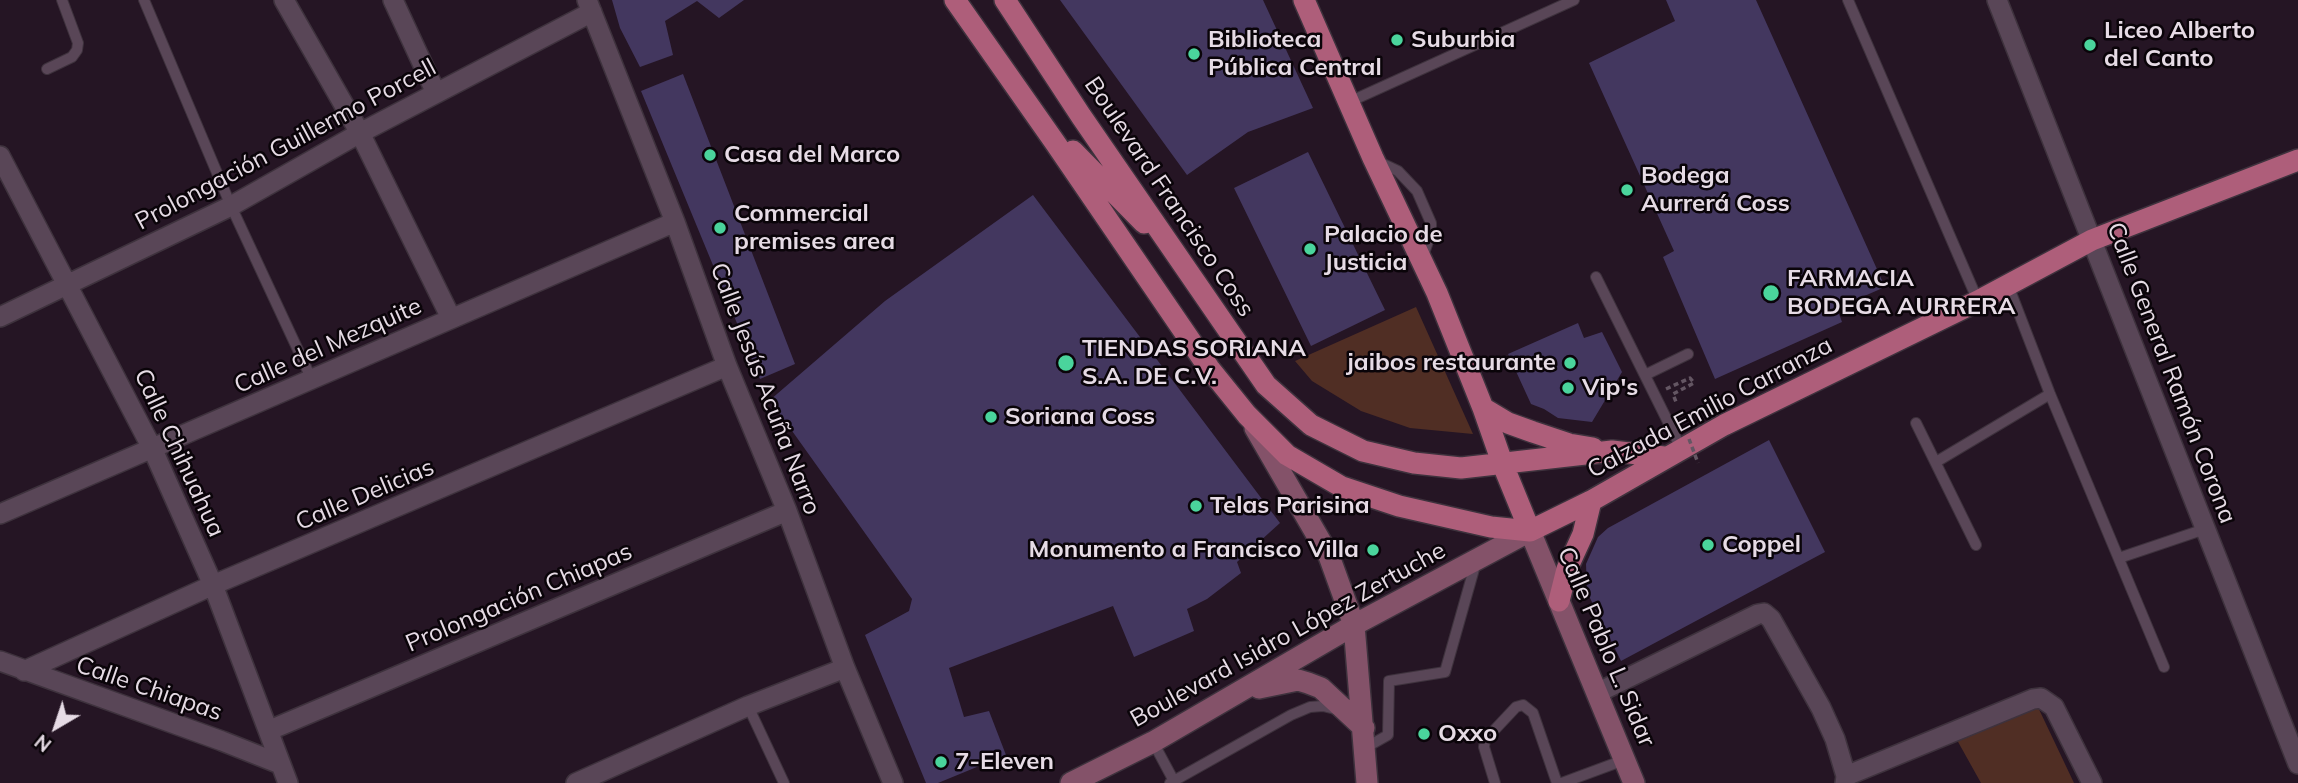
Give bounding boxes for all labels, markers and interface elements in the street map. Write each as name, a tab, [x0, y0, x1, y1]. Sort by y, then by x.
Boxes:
place label: Liceo Alberto del Canto	[2104, 17, 2255, 73]
place label: Biblioteca Pública Central	[1208, 26, 1382, 82]
place label: Suburbia	[1411, 26, 1515, 54]
marker: Suburbia	[1389, 32, 1405, 48]
marker: Liceo Alberto del Canto	[2082, 37, 2098, 53]
marker: Biblioteca Pública Central	[1186, 46, 1202, 62]
street label: Prolongación Guillermo Porcell	[131, 53, 441, 237]
street label: Boulevard Francisco Coss	[1078, 72, 1260, 322]
place label: Casa del Marco	[724, 141, 900, 169]
marker: Casa del Marco	[702, 147, 718, 163]
place label: Bodega Aurrerá Coss	[1641, 162, 1790, 218]
marker: Bodega Aurrerá Coss	[1619, 182, 1635, 198]
place label: Commercial premises area	[734, 200, 895, 256]
street label: Calle General Ramón Corona	[2100, 219, 2242, 527]
marker: Commercial premises area	[712, 220, 728, 236]
place label: Palacio de Justicia	[1324, 221, 1443, 277]
marker: Palacio de Justicia	[1302, 241, 1318, 257]
street label: Calle Jesús Acuña Narro	[704, 259, 826, 519]
place label: FARMACIA BODEGA AURRERA	[1787, 265, 2015, 321]
marker: FARMACIA BODEGA AURRERA	[1761, 283, 1781, 303]
street label: Calle del Mezquite	[230, 292, 426, 400]
street label: Calzada Emilio Carranza	[1583, 331, 1837, 485]
place label: TIENDAS SORIANA S.A. DE C.V.	[1082, 335, 1306, 391]
place label: jaibos restaurante	[1348, 349, 1556, 377]
marker: TIENDAS SORIANA S.A. DE C.V.	[1056, 353, 1076, 373]
marker: jaibos restaurante	[1562, 355, 1578, 371]
street label: Calle Chihuahua	[127, 364, 231, 542]
place label: Vip's	[1582, 374, 1638, 402]
marker: Vip's	[1560, 380, 1576, 396]
place label: Soriana Coss	[1005, 403, 1155, 431]
marker: Soriana Coss	[983, 409, 999, 425]
street label: Calle Delicias	[292, 453, 438, 537]
place label: Telas Parisina	[1210, 492, 1370, 520]
marker: Telas Parisina	[1188, 498, 1204, 514]
place label: Coppel	[1722, 531, 1801, 559]
place label: Monumento a Francisco Villa	[1029, 536, 1359, 564]
street label: Boulevard Isidro López Zertuche	[1125, 536, 1451, 734]
street label: Prolongación Chiapas	[402, 537, 636, 659]
marker: Coppel	[1700, 537, 1716, 553]
marker: Monumento a Francisco Villa	[1365, 542, 1381, 558]
street label: Calle Pablo L. Sidar	[1551, 543, 1661, 751]
street label: Calle Chiapas	[72, 651, 226, 727]
north arrow	[21, 692, 91, 762]
place label: Oxxo	[1438, 720, 1497, 748]
marker: Oxxo	[1416, 726, 1432, 742]
text: N	[30, 729, 56, 757]
place label: 7-Eleven	[955, 748, 1054, 776]
marker: 7-Eleven	[933, 754, 949, 770]

